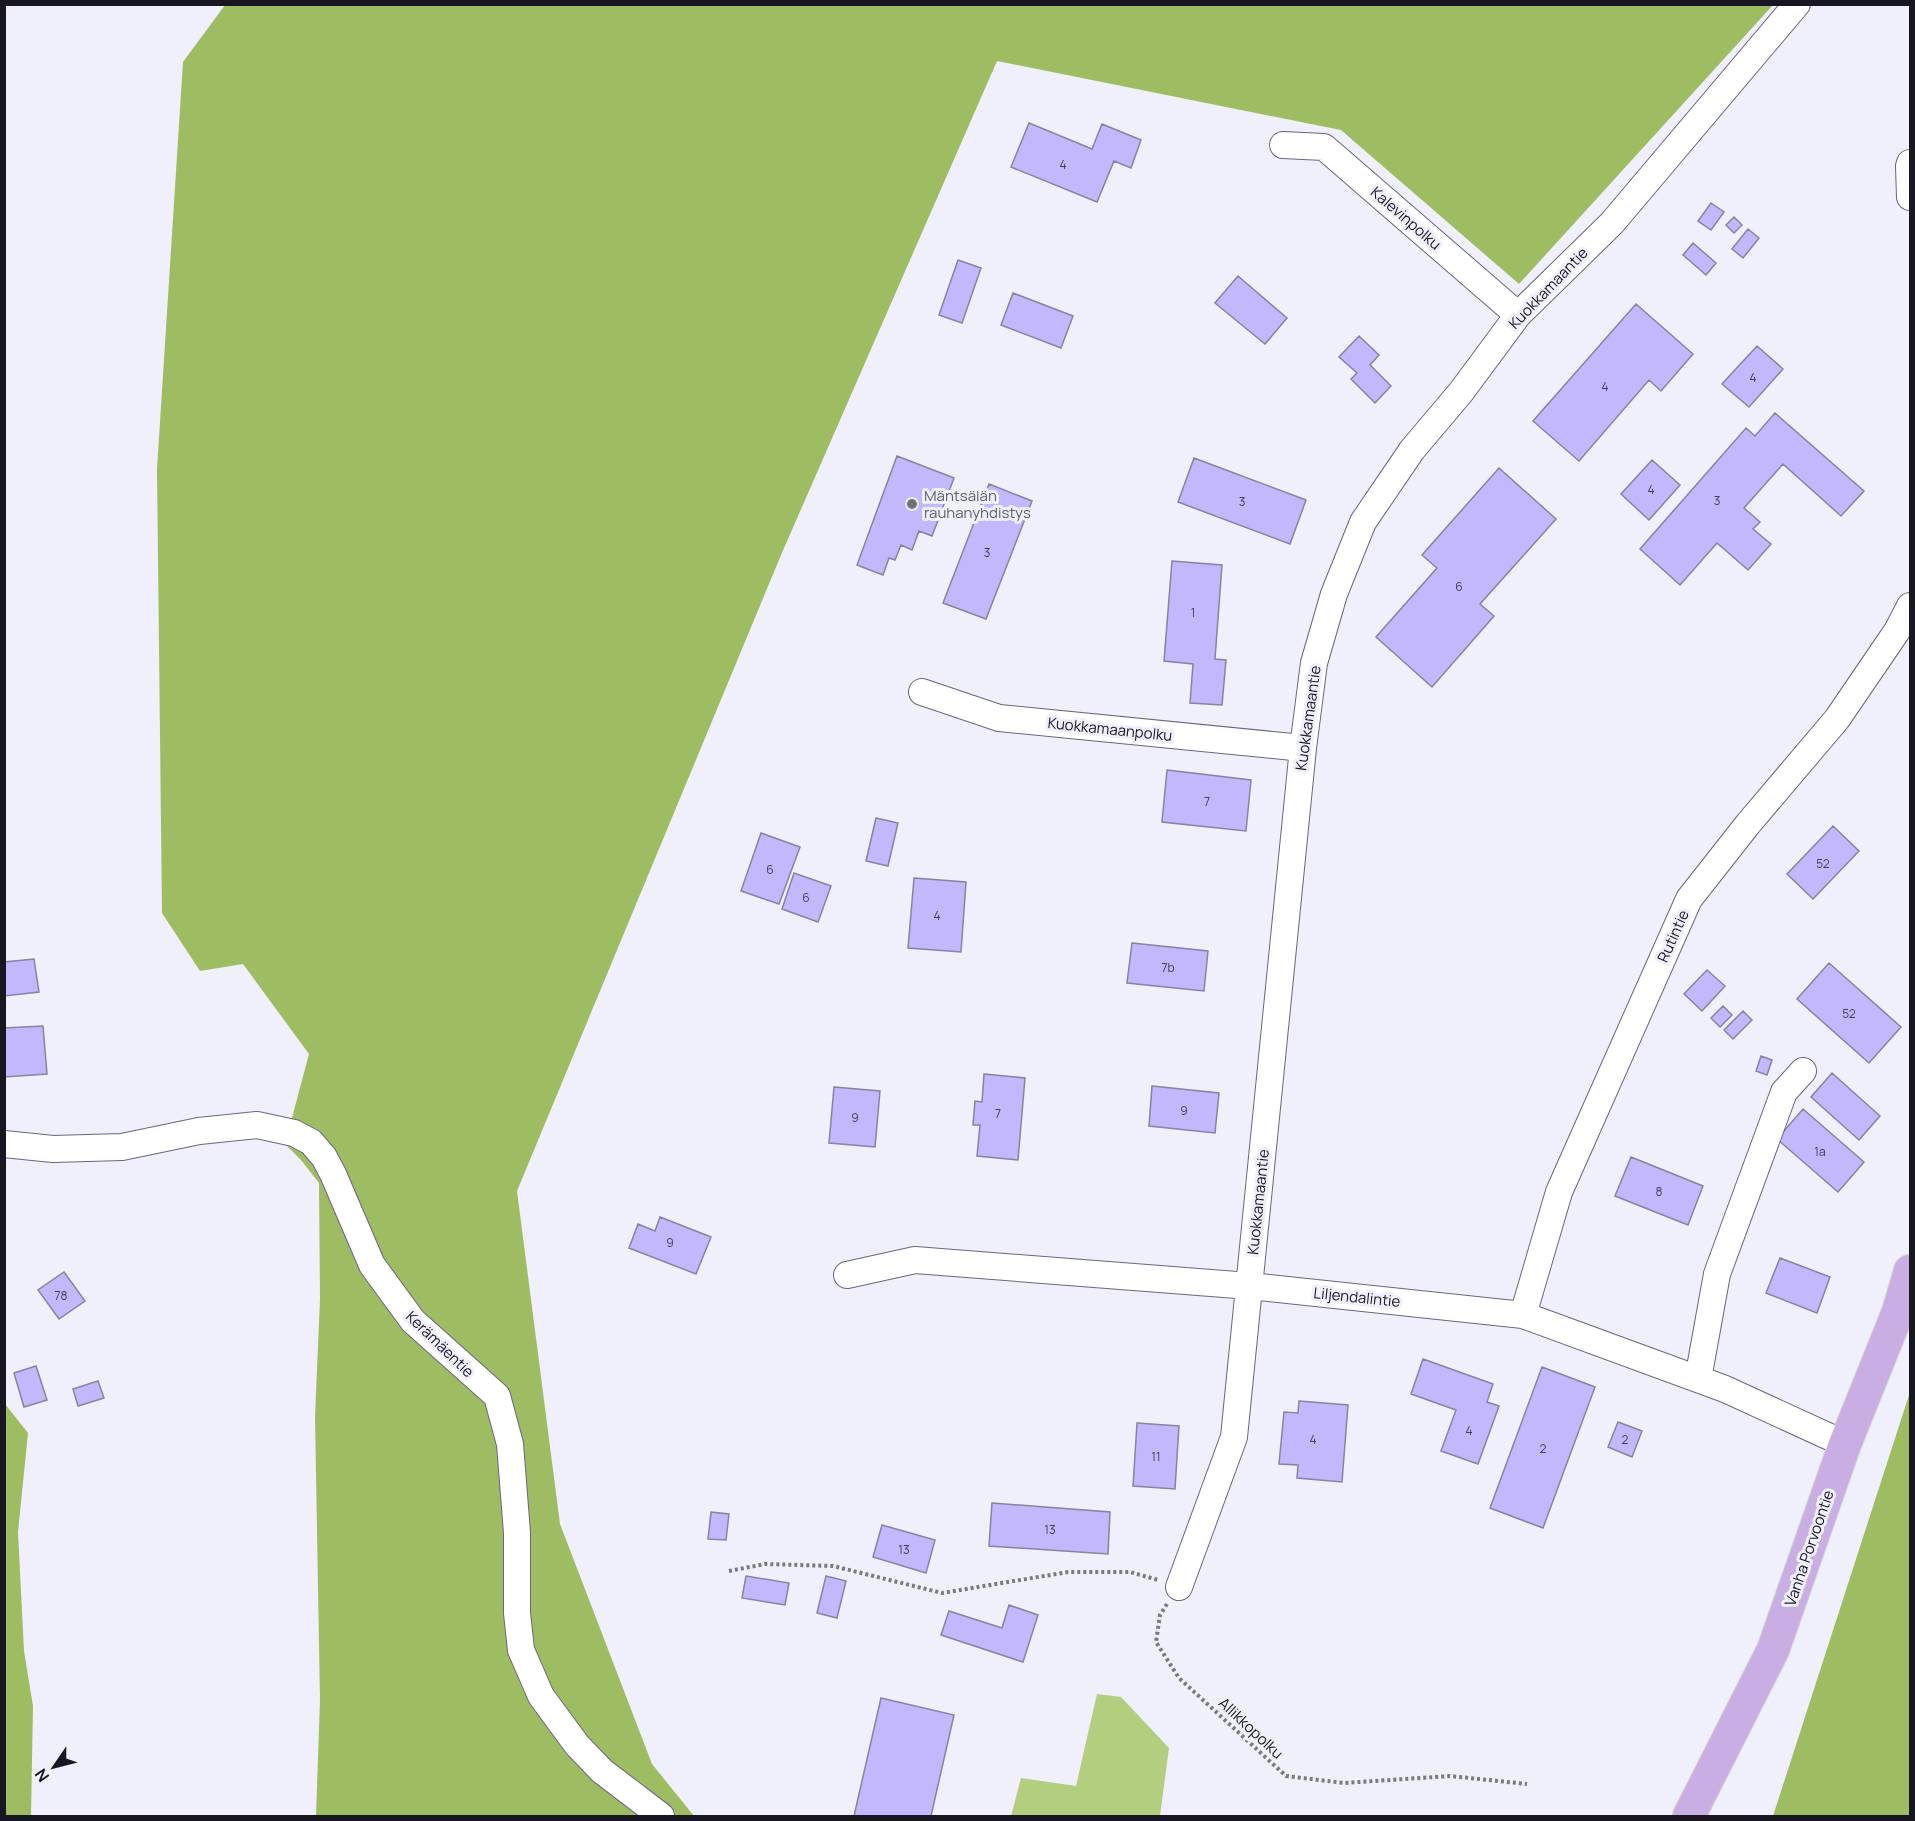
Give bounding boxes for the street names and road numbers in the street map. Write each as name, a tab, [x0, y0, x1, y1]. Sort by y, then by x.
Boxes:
street label: Kalevinpolku	[1366, 182, 1446, 254]
street label: Kuokkamaantie	[1504, 242, 1593, 333]
street label: Kuokkamaantie	[1290, 664, 1326, 772]
street label: Kuokkamaanpolku	[1047, 712, 1173, 746]
street label: Rutintie	[1652, 906, 1694, 965]
street label: Kuokkamaantie	[1242, 1148, 1274, 1256]
street label: Liljendalintie	[1313, 1282, 1402, 1312]
street label: Kerämäentie	[401, 1306, 479, 1382]
street label: Vanha Porvoontie	[1779, 1487, 1839, 1609]
street label: Allikkopolku	[1214, 1693, 1288, 1763]

